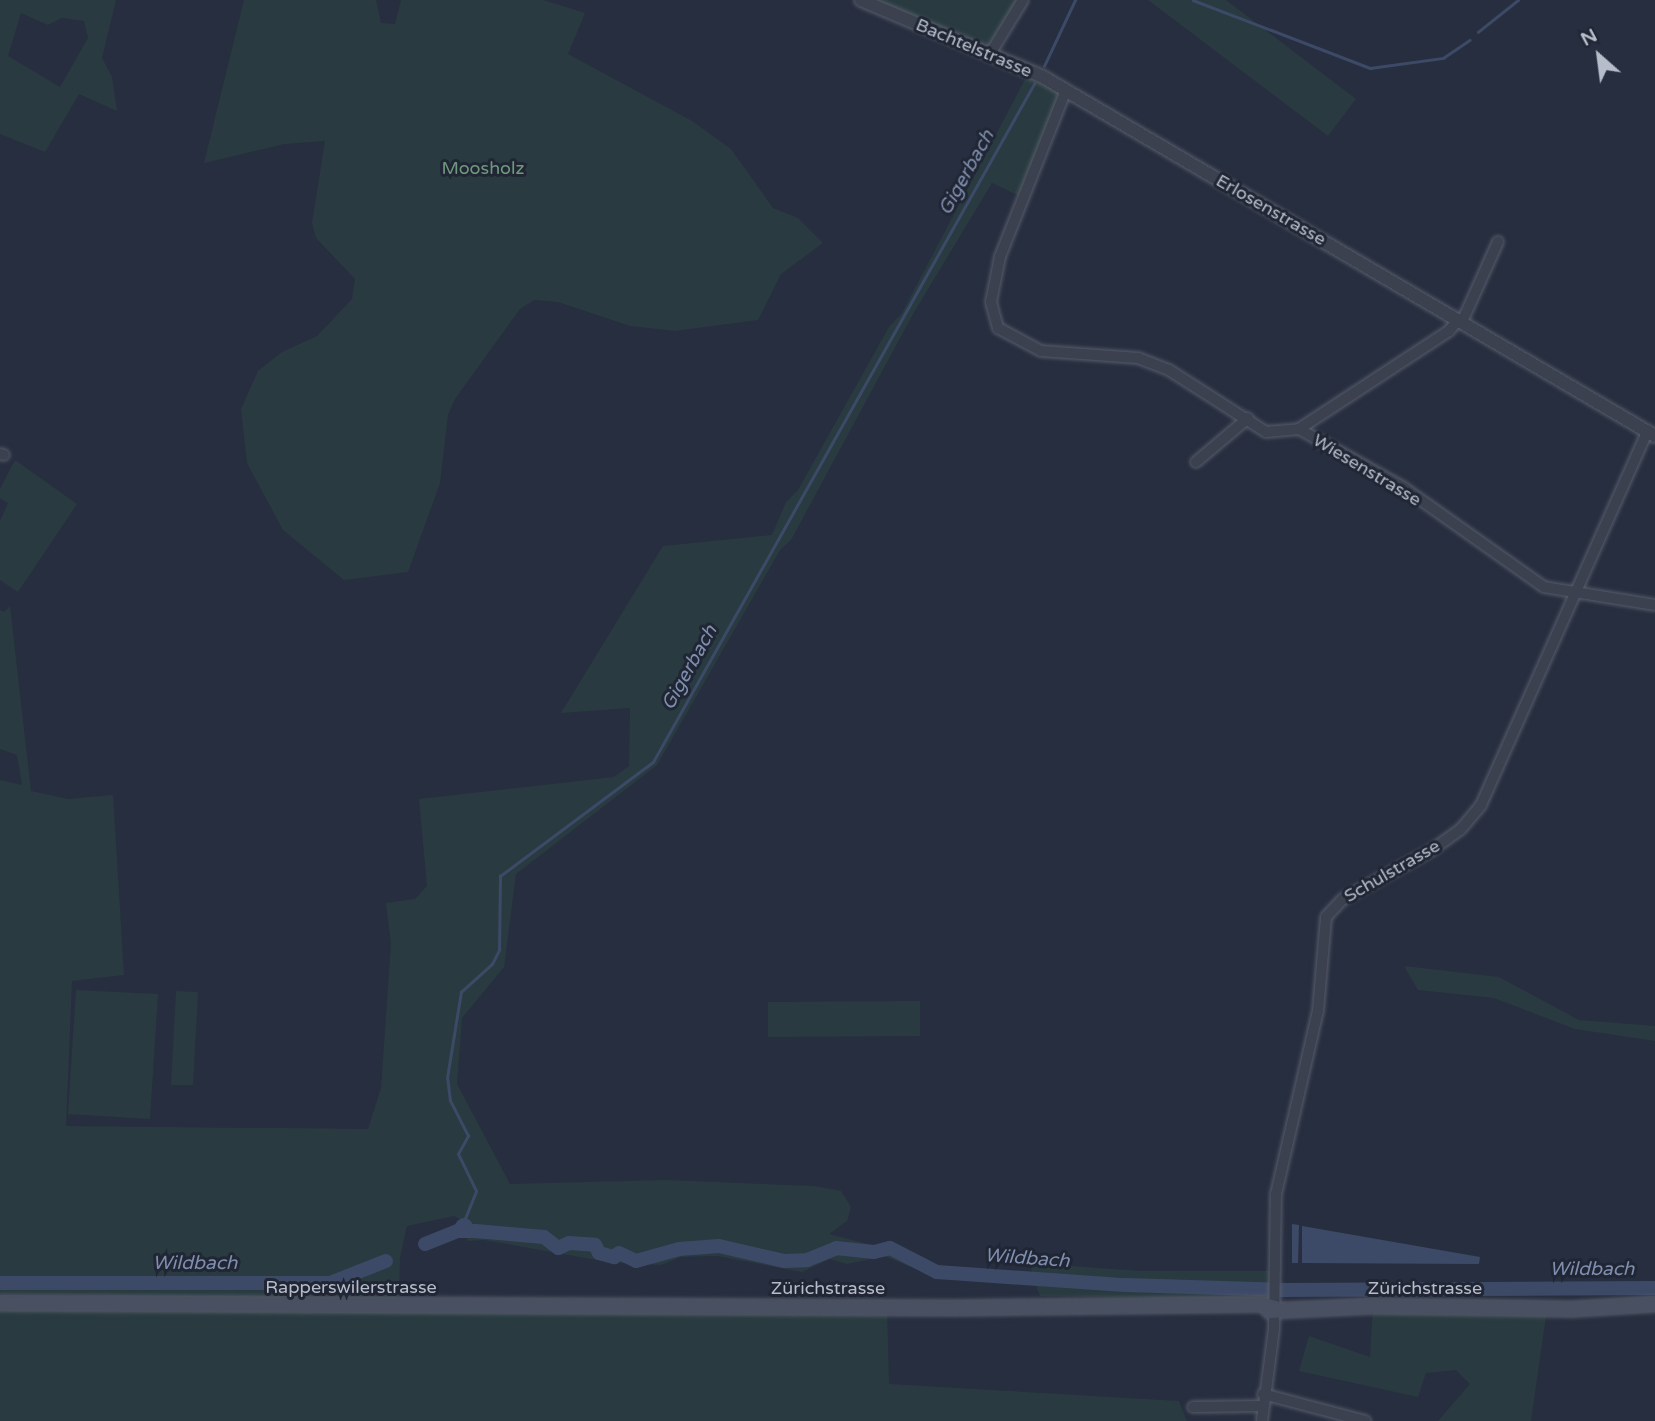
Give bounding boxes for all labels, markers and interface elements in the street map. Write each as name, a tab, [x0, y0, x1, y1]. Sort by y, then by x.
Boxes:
street label: Bachtelstrasse	[913, 14, 1035, 82]
north arrow	[1564, 21, 1634, 91]
text: N	[1577, 24, 1601, 51]
water label: Gigerbach	[934, 127, 1000, 219]
park label: Moosholz	[441, 157, 525, 179]
street label: Erlosenstrasse	[1212, 170, 1330, 250]
street label: Wiesenstrasse	[1309, 429, 1425, 511]
water label: Gigerbach	[657, 622, 723, 714]
street label: Schulstrasse	[1340, 835, 1444, 907]
water label: Wildbach	[984, 1245, 1070, 1273]
water label: Wildbach	[153, 1253, 237, 1275]
water label: Wildbach	[1550, 1259, 1634, 1281]
street label: Rapperswilerstrasse	[265, 1276, 437, 1298]
street label: Zürichstrasse	[771, 1277, 885, 1299]
street label: Zürichstrasse	[1368, 1277, 1482, 1299]

